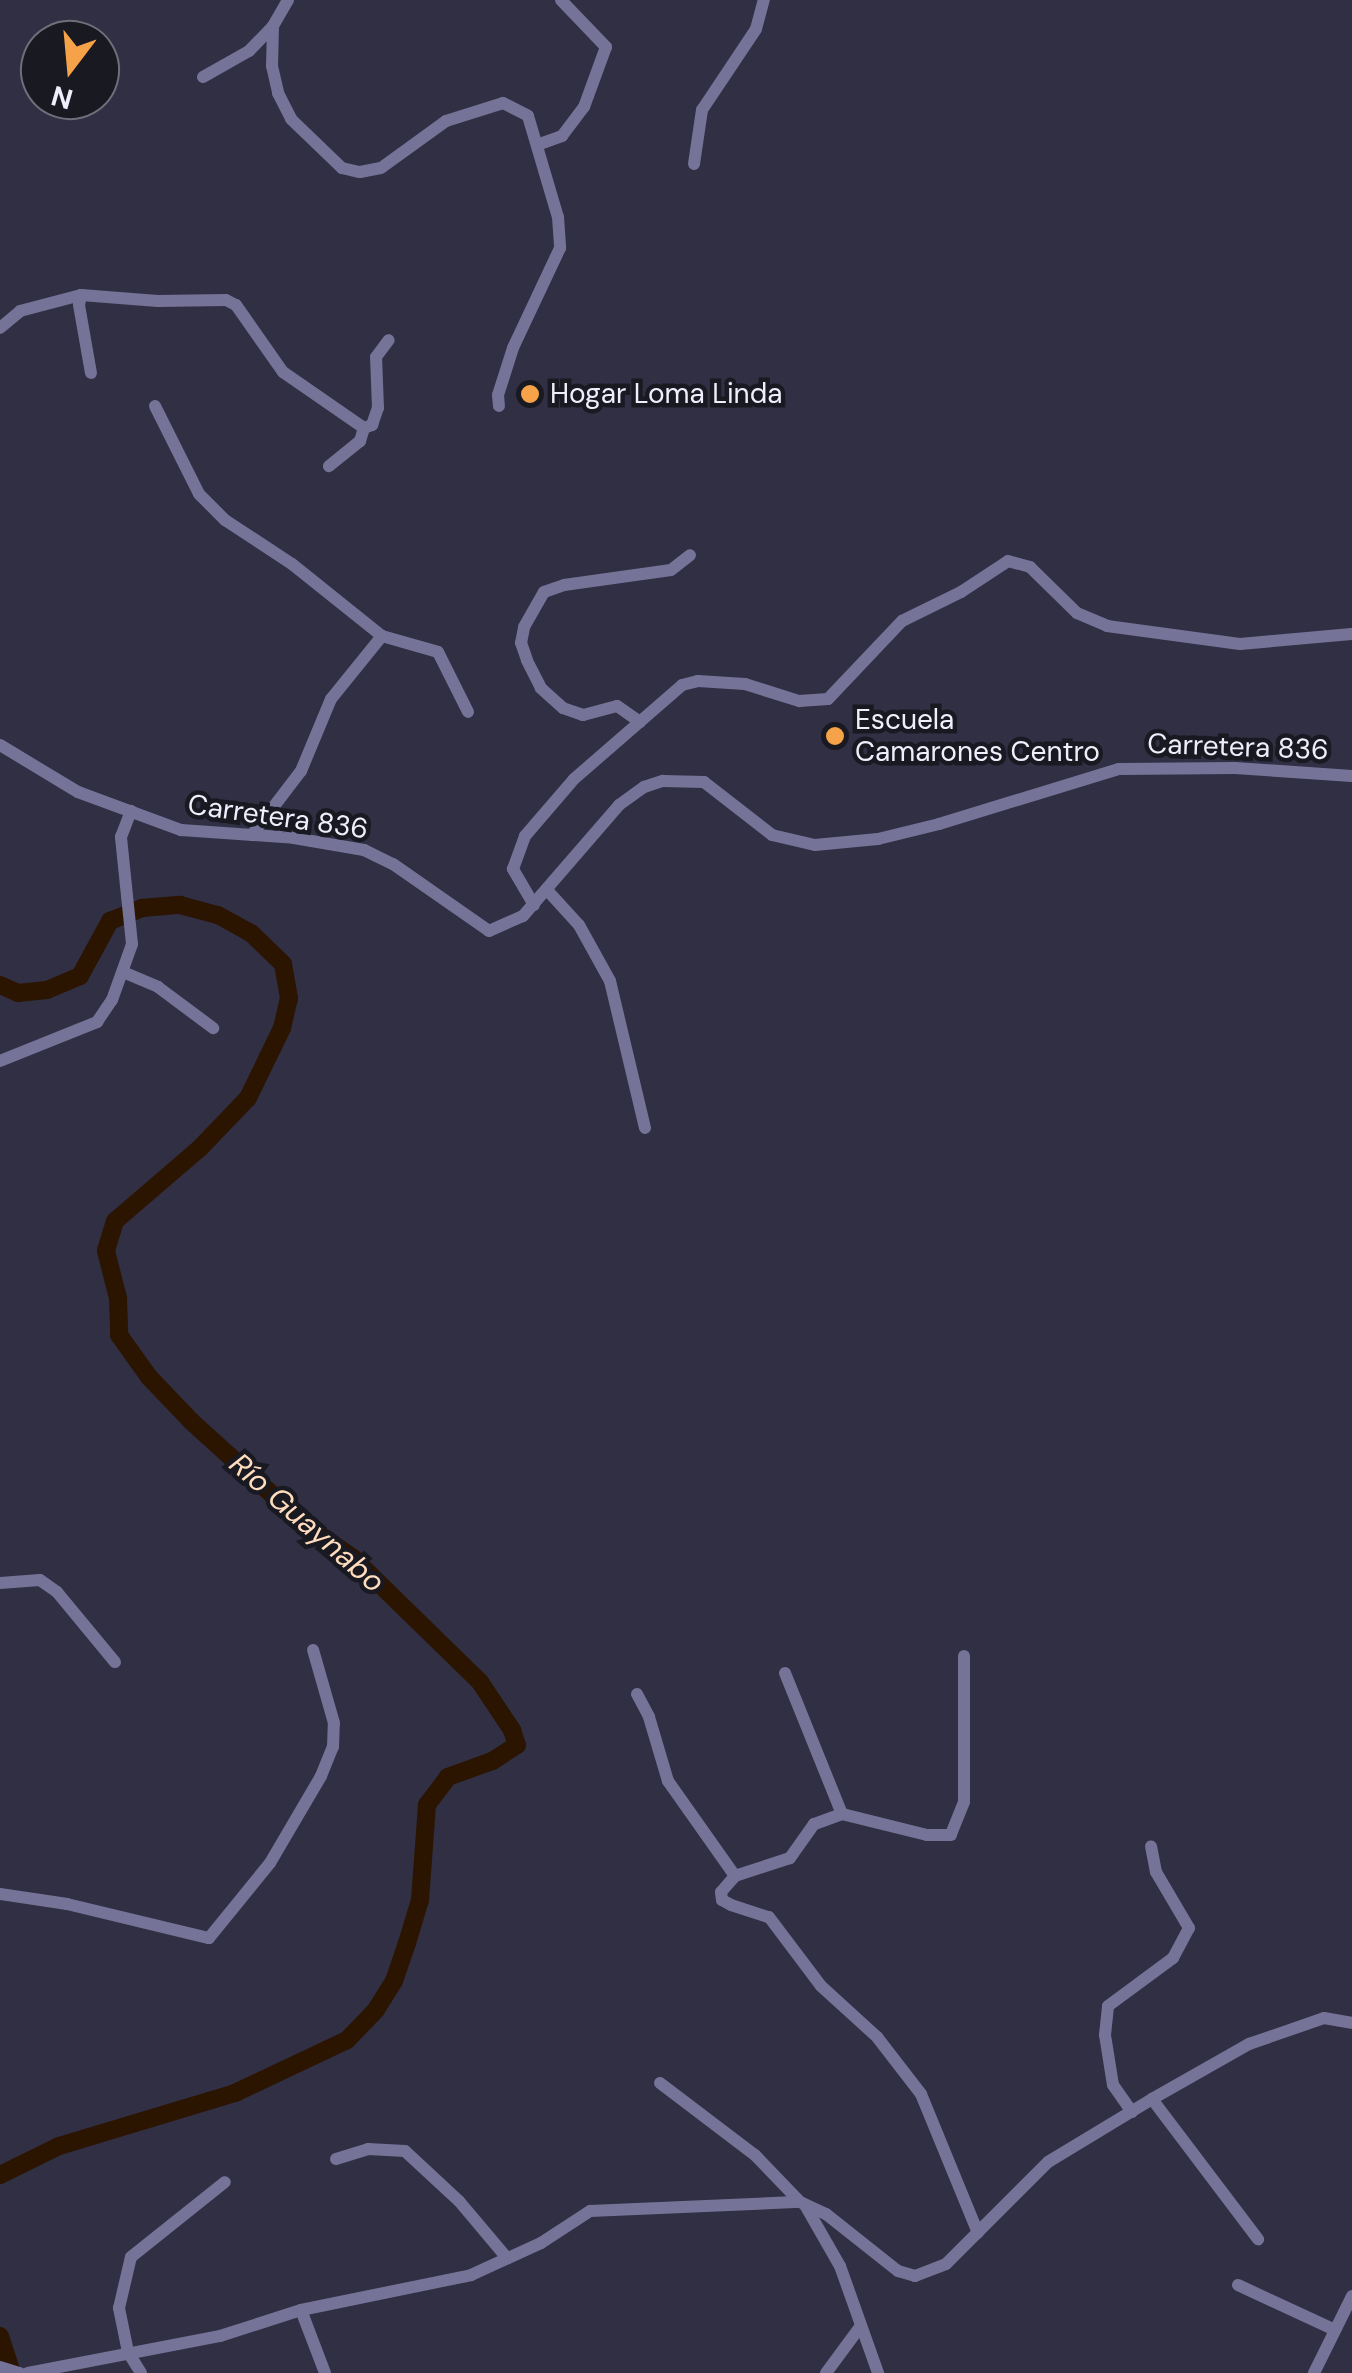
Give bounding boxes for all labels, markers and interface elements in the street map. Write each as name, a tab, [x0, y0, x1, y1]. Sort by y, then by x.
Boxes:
north arrow	[20, 20, 120, 120]
text: N	[47, 77, 77, 118]
place label: Hogar Loma Linda	[550, 377, 782, 411]
marker: Hogar Loma Linda	[519, 383, 541, 405]
place label: Escuela Camarones Centro	[855, 703, 1100, 769]
marker: Escuela Camarones Centro	[824, 725, 846, 747]
street label: Carretera 836	[1147, 727, 1329, 767]
street label: Carretera 836	[186, 788, 370, 846]
water label: Río Guaynabo	[222, 1446, 392, 1600]

